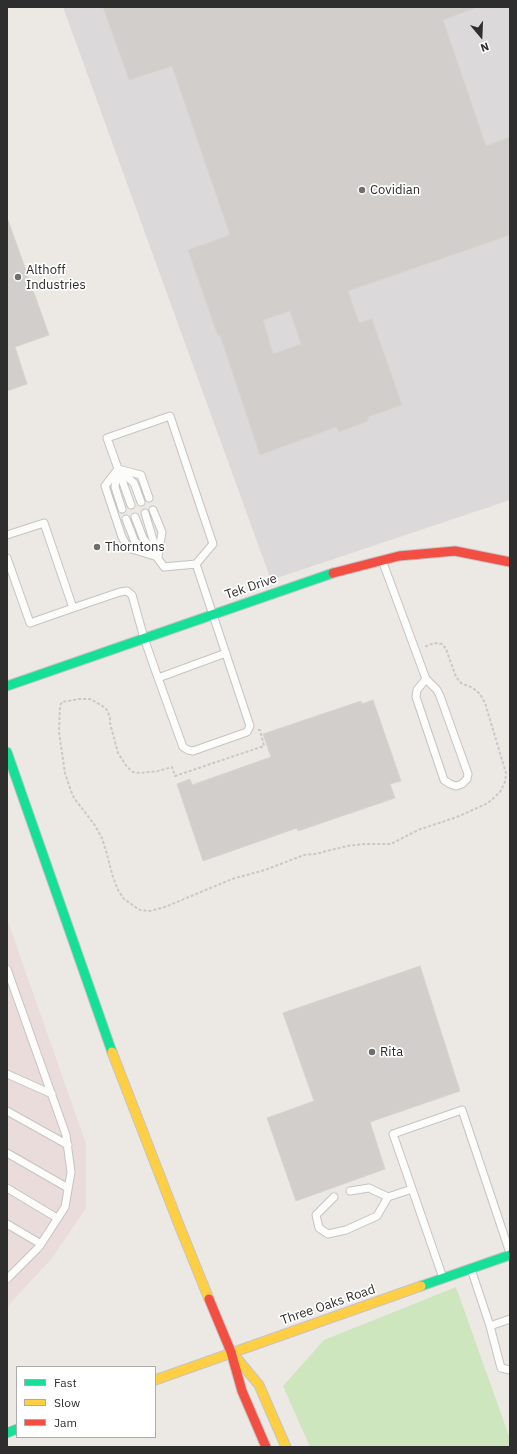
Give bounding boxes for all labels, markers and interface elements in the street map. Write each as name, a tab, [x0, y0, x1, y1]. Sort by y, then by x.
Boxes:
north arrow	[461, 16, 501, 56]
text: N	[479, 39, 491, 55]
place label: Covidian	[370, 182, 420, 198]
marker: Covidian	[357, 185, 367, 195]
place label: Althoff Industries	[26, 262, 86, 293]
marker: Althoff Industries	[13, 272, 23, 282]
place label: Thorntons	[105, 539, 165, 555]
marker: Thorntons	[92, 542, 102, 552]
street label: Tek Drive	[223, 571, 279, 603]
place label: Rita	[380, 1044, 403, 1060]
marker: Rita	[367, 1047, 377, 1057]
street label: Three Oaks Road	[279, 1282, 377, 1328]
legend	[16, 1366, 156, 1438]
text: Fast	[54, 1375, 77, 1390]
text: Slow	[54, 1395, 80, 1410]
text: Jam	[54, 1415, 77, 1430]

